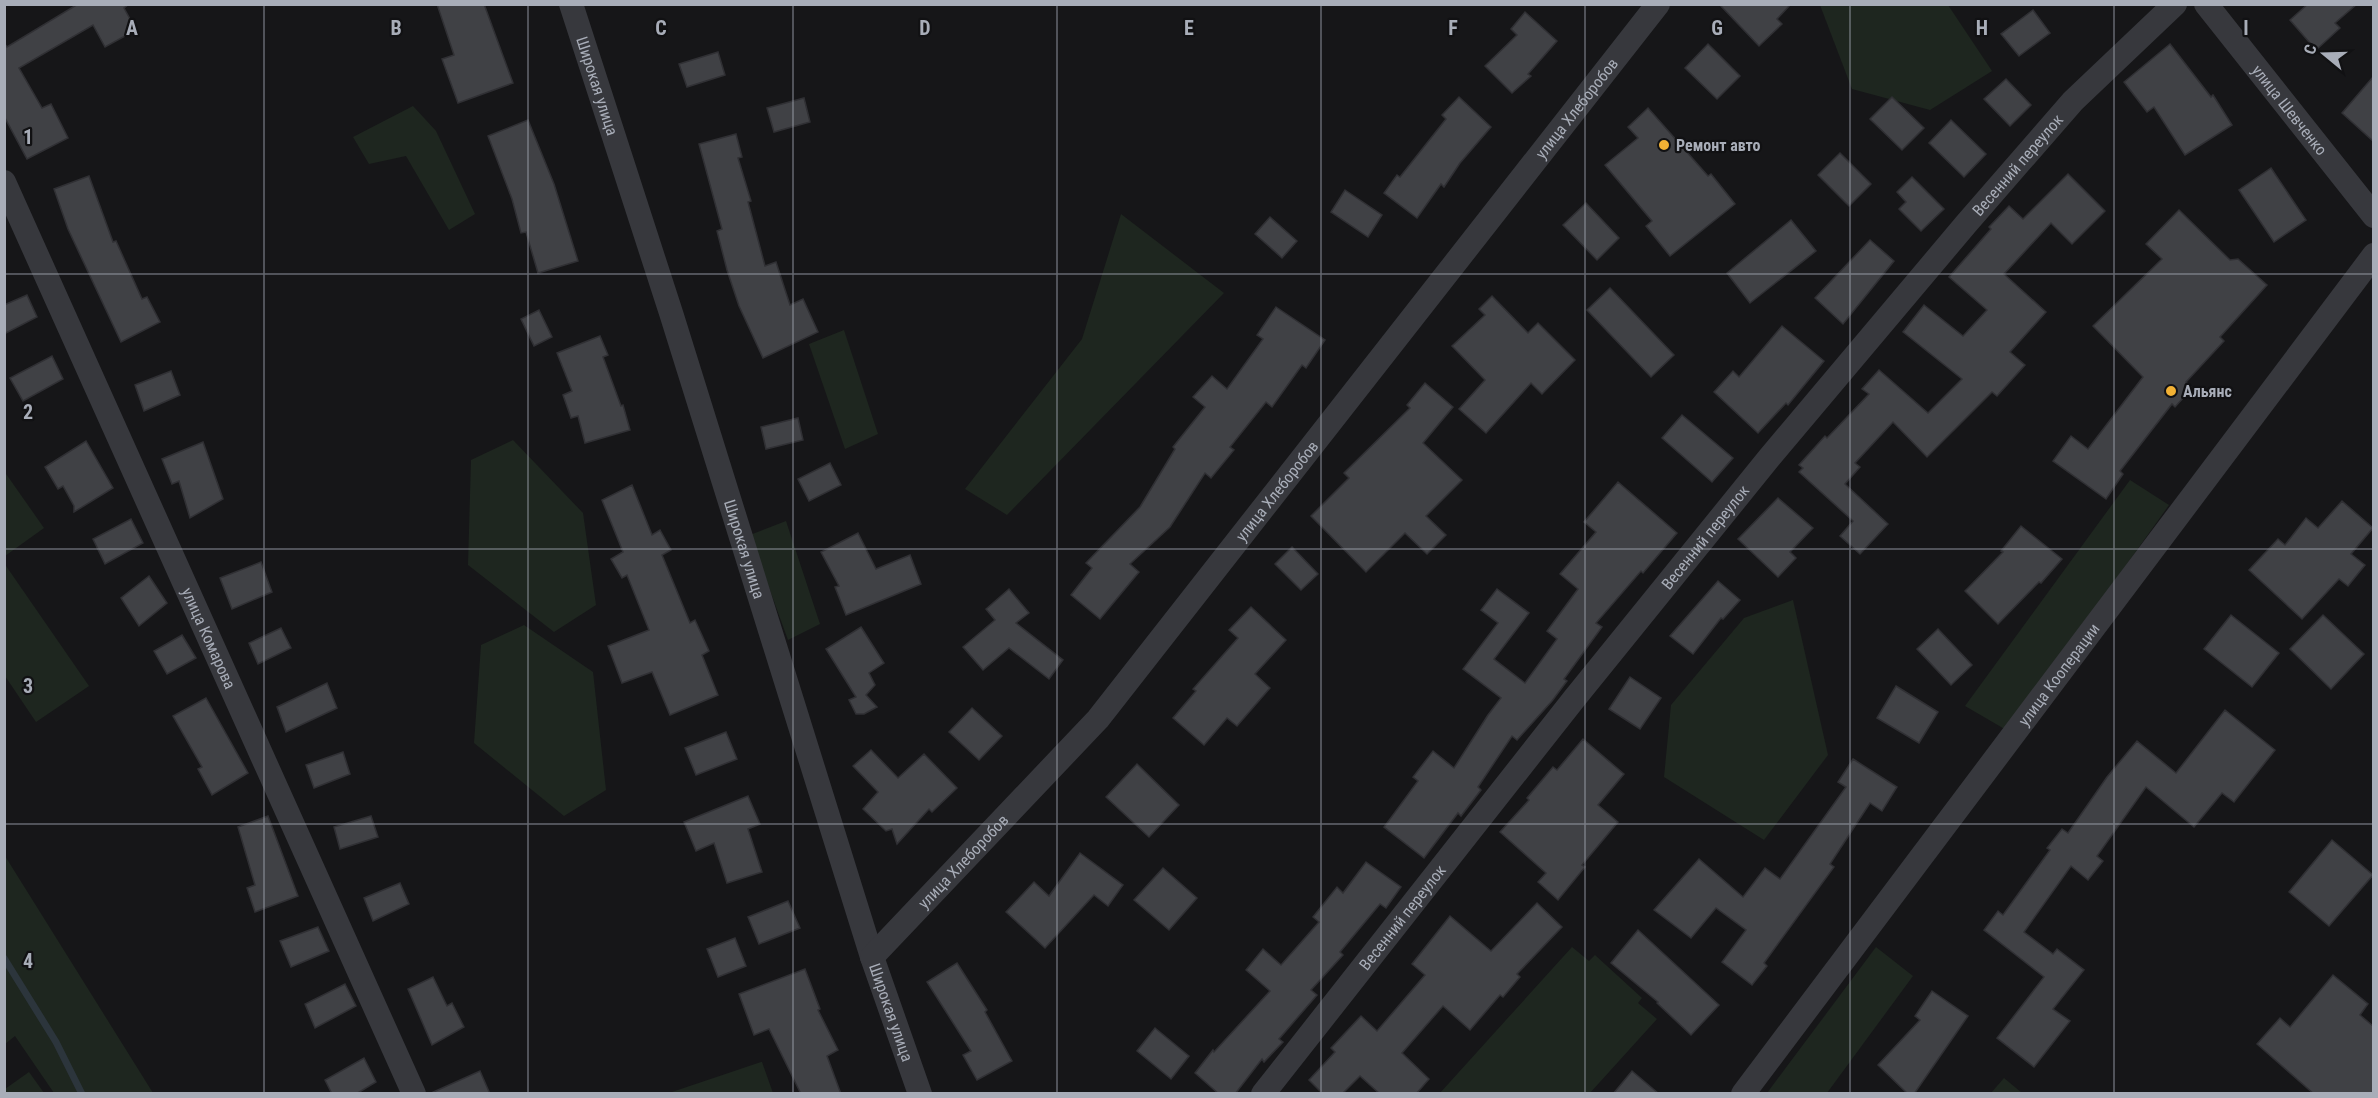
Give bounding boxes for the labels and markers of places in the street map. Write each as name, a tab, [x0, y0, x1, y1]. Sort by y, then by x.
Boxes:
place label: Ремонт авто	[1676, 136, 1761, 155]
marker: Ремонт авто	[1657, 138, 1671, 152]
place label: Альянс	[2183, 382, 2232, 401]
marker: Альянс	[2164, 384, 2178, 398]

